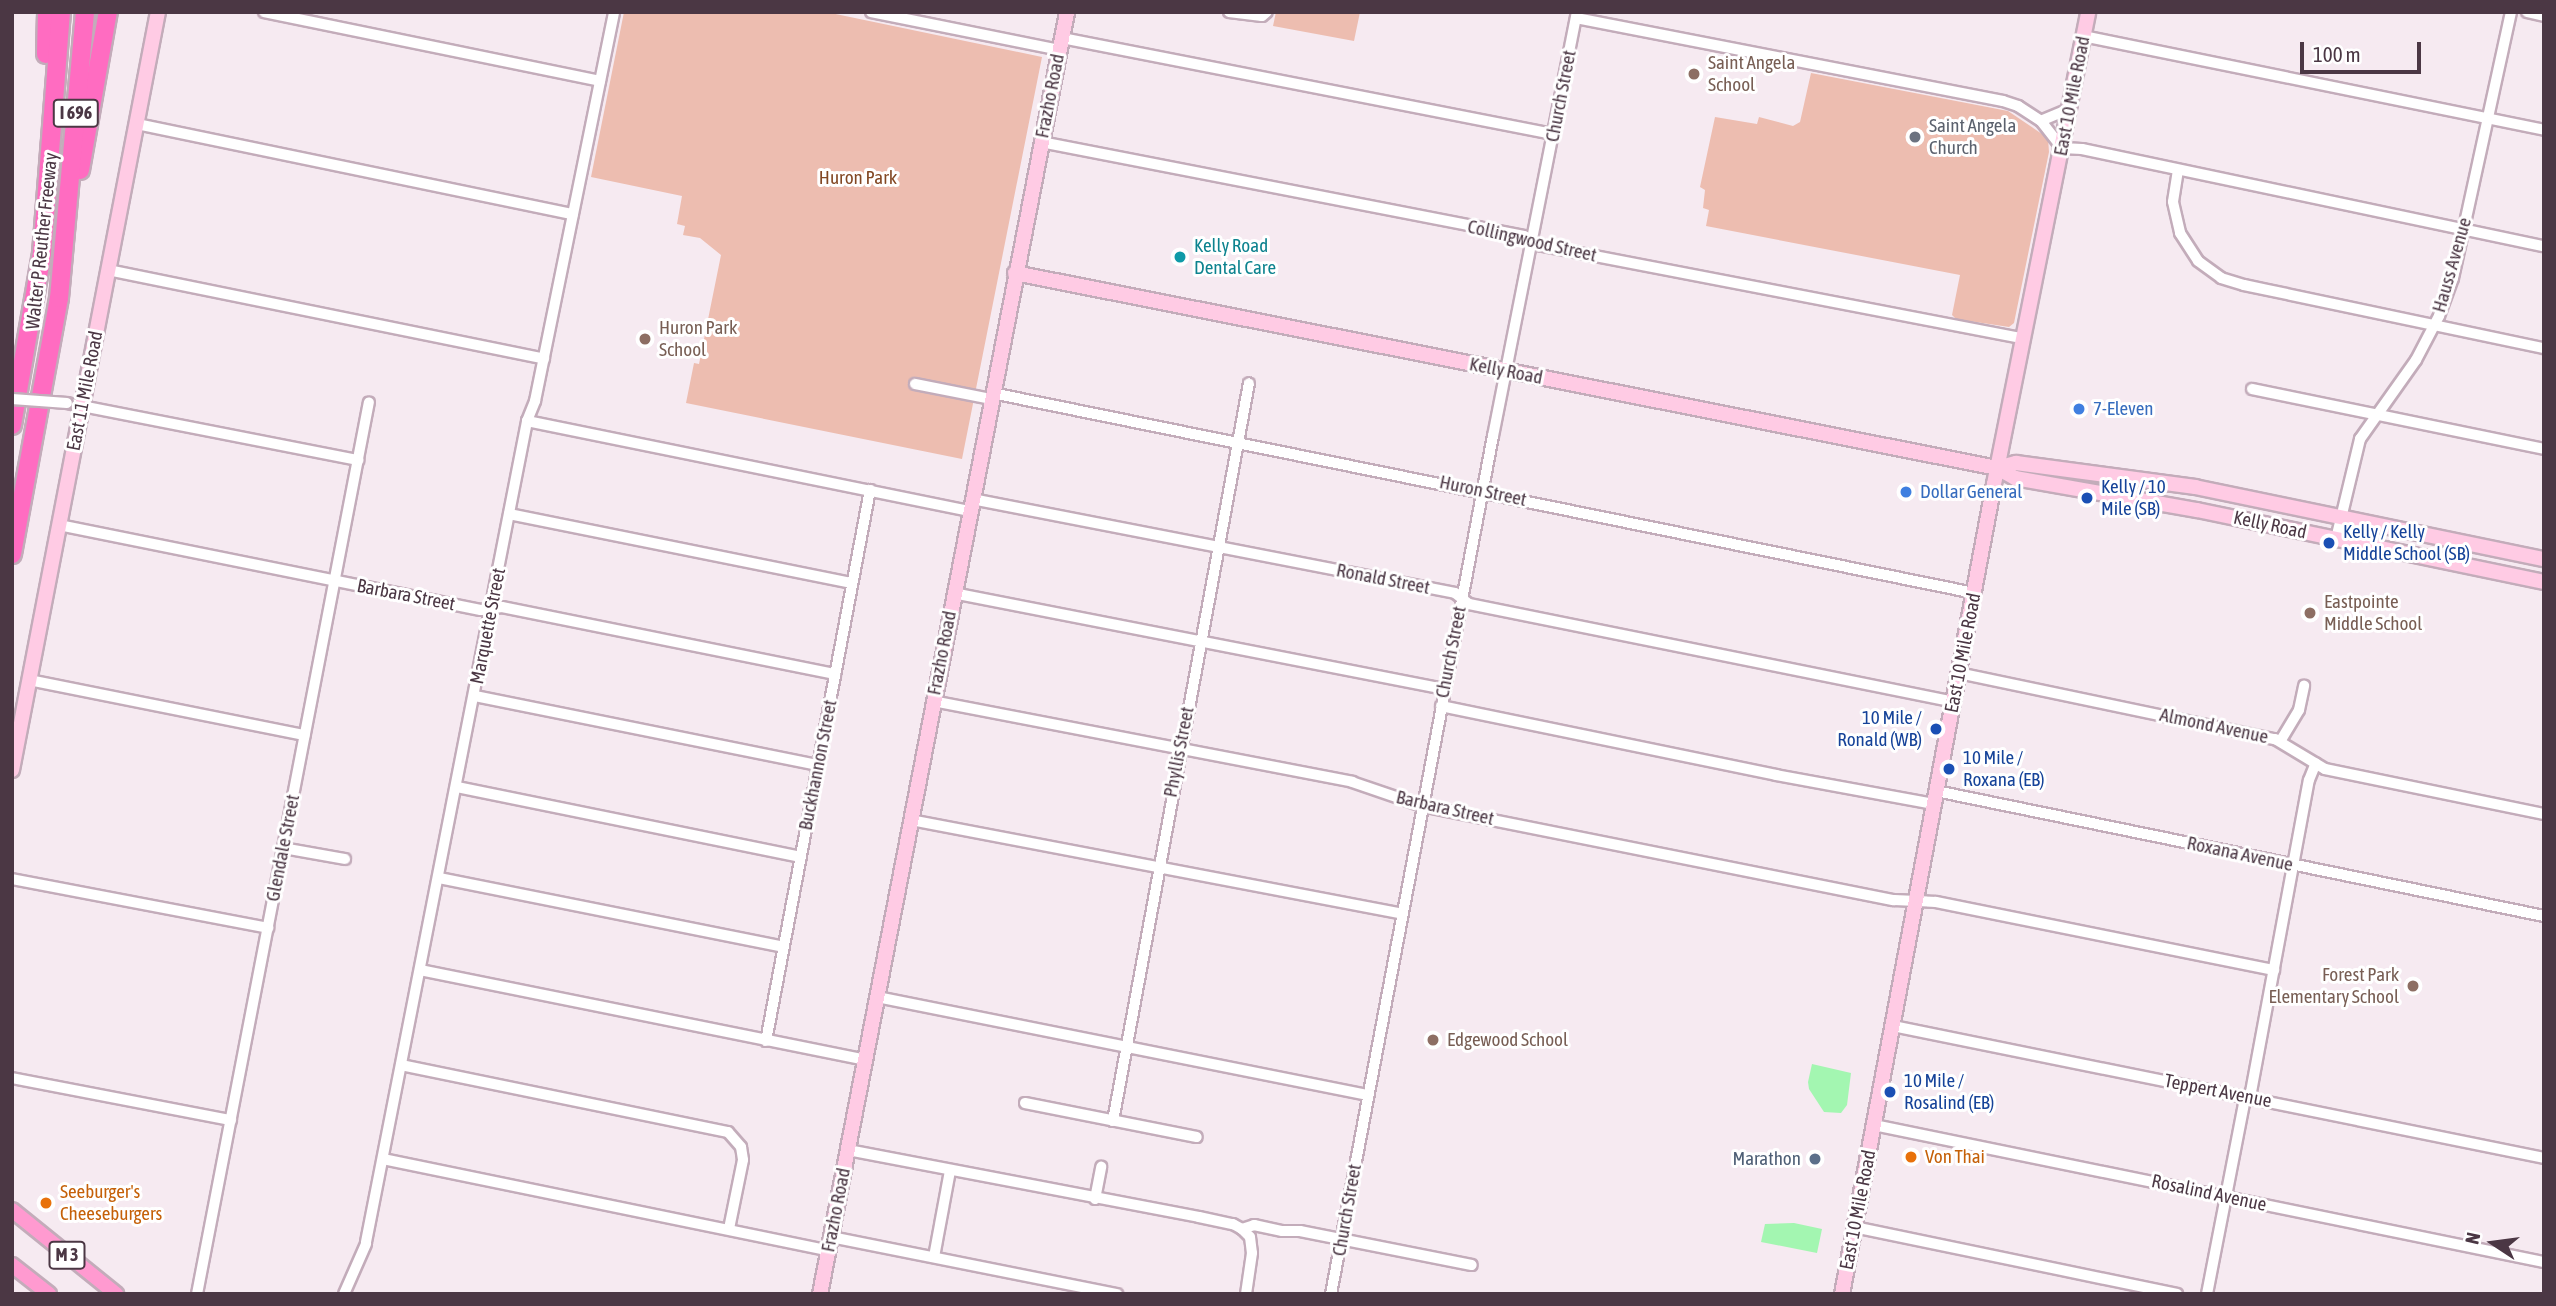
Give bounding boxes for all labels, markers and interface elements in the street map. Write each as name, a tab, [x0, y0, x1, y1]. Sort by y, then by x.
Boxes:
scale bar	[2304, 28, 2425, 72]
street label: East 10 Mile Road	[2049, 34, 2095, 158]
text: 100 m	[2313, 42, 2361, 66]
street label: Church Street	[1541, 48, 1581, 144]
street label: Frazho Road	[1031, 52, 1069, 140]
place label: Saint Angela School	[1708, 52, 1795, 96]
marker: Saint Angela School	[1686, 66, 1702, 82]
road number: I 696	[52, 98, 100, 128]
place label: Saint Angela Church	[1929, 115, 2016, 159]
marker: Saint Angela Church	[1907, 129, 1923, 145]
street label: Walter P Reuther Freeway	[21, 151, 63, 331]
park label: Huron Park	[819, 167, 897, 189]
street label: Collingwood Street	[1465, 215, 1599, 267]
street label: Hauss Avenue	[2428, 215, 2476, 315]
place label: Kelly Road Dental Care	[1194, 235, 1276, 279]
marker: Kelly Road Dental Care	[1172, 249, 1188, 265]
place label: Huron Park School	[659, 317, 737, 361]
street label: East 11 Mile Road	[62, 329, 108, 453]
marker: Huron Park School	[637, 331, 653, 347]
street label: Kelly Road	[1467, 353, 1545, 389]
place label: 7-Eleven	[2093, 398, 2154, 420]
marker: 7-Eleven	[2071, 401, 2087, 417]
street label: Huron Street	[1437, 471, 1529, 511]
place label: Kelly / 10 Mile (SB)	[2101, 476, 2166, 520]
place label: Dollar General	[1920, 481, 2022, 503]
marker: Dollar General	[1898, 484, 1914, 500]
marker: Kelly / 10 Mile (SB)	[2079, 490, 2095, 506]
street label: Kelly Road	[2231, 506, 2309, 544]
place label: Kelly / Kelly Middle School (SB)	[2343, 521, 2470, 565]
marker: Kelly / Kelly Middle School (SB)	[2321, 535, 2337, 551]
street label: Ronald Street	[1334, 559, 1432, 599]
street label: Marquette Street	[466, 566, 510, 686]
street label: Barbara Street	[355, 574, 457, 616]
street label: East 10 Mile Road	[1940, 591, 1986, 715]
place label: Eastpointe Middle School	[2324, 591, 2422, 635]
street label: Church Street	[1431, 604, 1471, 700]
marker: Eastpointe Middle School	[2302, 605, 2318, 621]
street label: Frazho Road	[923, 609, 961, 697]
street label: Buckhannon Street	[794, 698, 842, 832]
street label: Almond Avenue	[2158, 703, 2270, 749]
street label: Phyllis Street	[1159, 705, 1199, 799]
place label: 10 Mile / Ronald (WB)	[1837, 707, 1922, 751]
marker: 10 Mile / Ronald (WB)	[1928, 721, 1944, 737]
place label: 10 Mile / Roxana (EB)	[1963, 747, 2045, 791]
marker: 10 Mile / Roxana (EB)	[1941, 761, 1957, 777]
street label: Barbara Street	[1394, 786, 1496, 830]
street label: Glendale Street	[261, 793, 305, 903]
street label: Roxana Avenue	[2185, 832, 2295, 876]
place label: Forest Park Elementary School	[2268, 964, 2399, 1008]
marker: Forest Park Elementary School	[2405, 978, 2421, 994]
place label: Edgewood School	[1447, 1029, 1568, 1051]
marker: Edgewood School	[1425, 1032, 1441, 1048]
street label: Teppert Avenue	[2163, 1069, 2273, 1113]
place label: 10 Mile / Rosalind (EB)	[1904, 1070, 1994, 1114]
marker: 10 Mile / Rosalind (EB)	[1882, 1084, 1898, 1100]
place label: Von Thai	[1925, 1146, 1985, 1168]
place label: Marathon	[1733, 1148, 1801, 1170]
street label: East 10 Mile Road	[1835, 1148, 1881, 1272]
marker: Von Thai	[1903, 1149, 1919, 1165]
marker: Marathon	[1807, 1151, 1823, 1167]
street label: Church Street	[1328, 1162, 1366, 1258]
street label: Frazho Road	[817, 1166, 855, 1254]
street label: Rosalind Avenue	[2150, 1170, 2268, 1216]
place label: Seeburger's Cheeseburgers	[60, 1181, 162, 1225]
marker: Seeburger's Cheeseburgers	[38, 1195, 54, 1211]
north arrow	[2458, 1208, 2528, 1278]
text: N	[2461, 1230, 2485, 1246]
road number: M 3	[48, 1240, 86, 1270]

